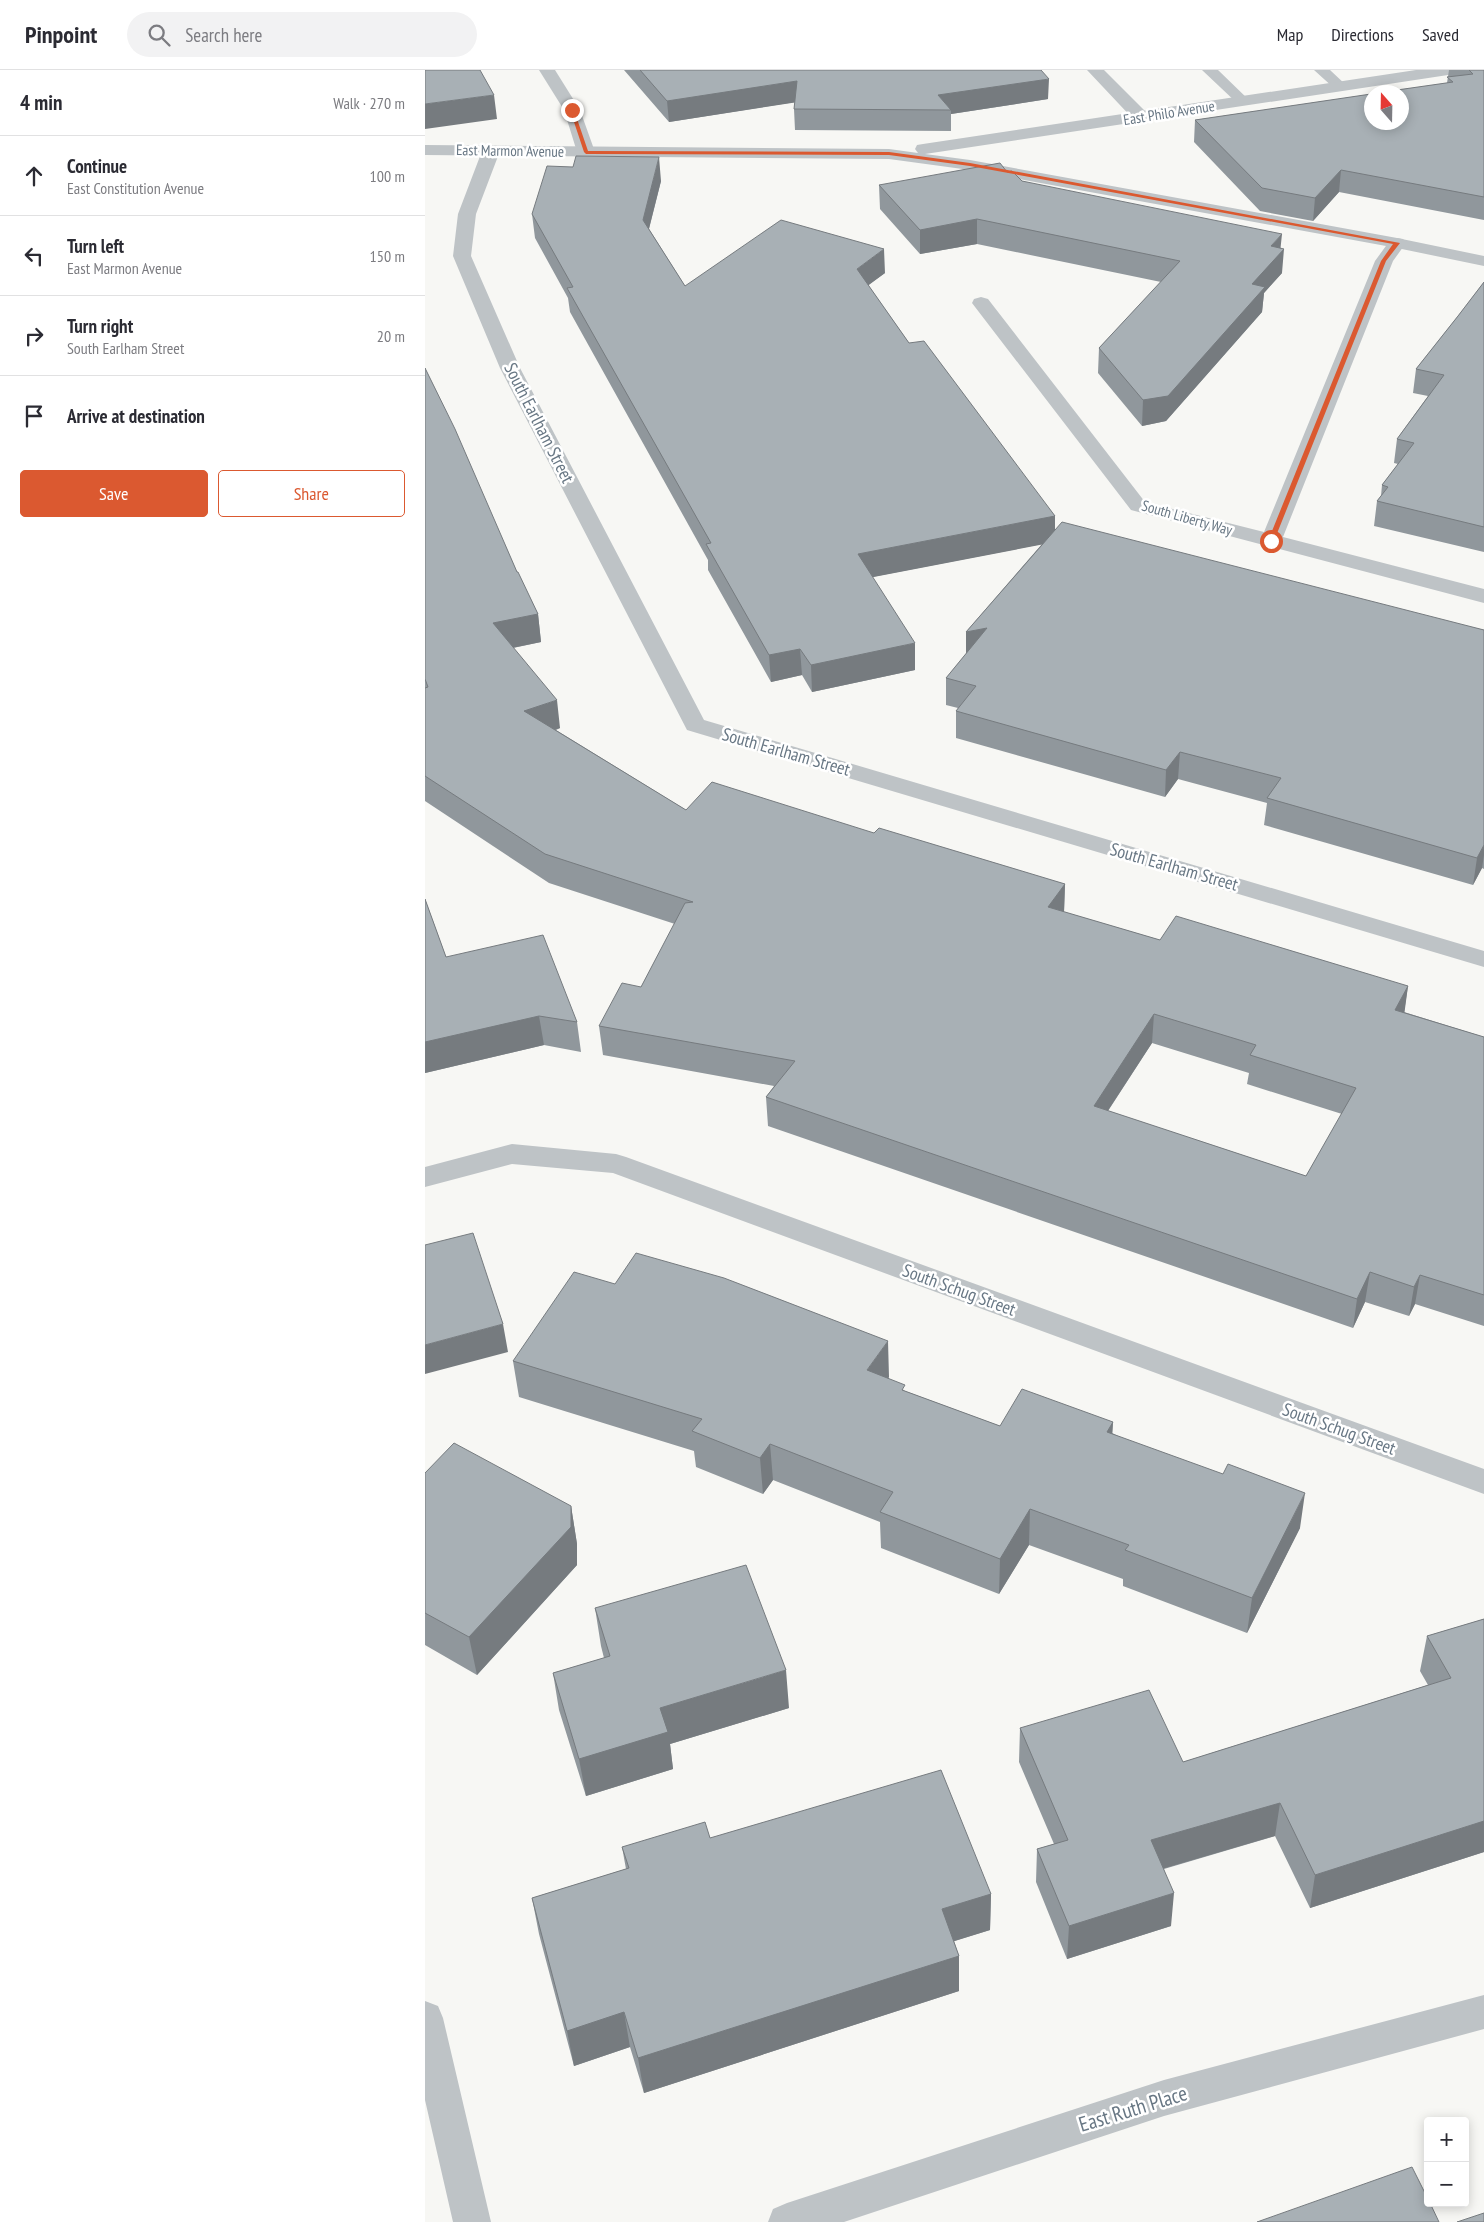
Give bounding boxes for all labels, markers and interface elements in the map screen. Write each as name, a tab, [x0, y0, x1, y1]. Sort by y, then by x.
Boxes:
search box	[127, 12, 477, 57]
text: Pinpoint	[25, 19, 97, 50]
icon: search	[145, 21, 173, 49]
text: Search here	[185, 23, 262, 47]
text: Map	[1277, 23, 1303, 46]
text: Directions	[1331, 23, 1394, 46]
text: Saved	[1422, 23, 1459, 46]
north arrow	[1364, 85, 1409, 130]
text: 4 min	[20, 89, 62, 116]
text: Walk · 270 m	[333, 93, 405, 113]
street label: East Philo Avenue	[1122, 96, 1216, 129]
route end	[561, 99, 584, 122]
street label: East Marmon Avenue	[456, 140, 564, 161]
text: Continue	[67, 154, 127, 178]
icon: ahead	[20, 162, 48, 190]
text: 100 m	[370, 166, 405, 186]
text: East Constitution Avenue	[67, 178, 204, 198]
text: Turn left	[67, 234, 124, 258]
icon: left	[20, 242, 48, 270]
text: 150 m	[370, 246, 405, 266]
text: East Marmon Avenue	[67, 258, 182, 278]
text: Turn right	[67, 314, 133, 338]
icon: right	[20, 322, 48, 350]
text: 20 m	[377, 326, 405, 346]
text: South Earlham Street	[67, 338, 184, 358]
street label: South Earlham Street	[499, 359, 580, 487]
icon: arrive	[20, 402, 48, 430]
text: Arrive at destination	[67, 404, 205, 428]
button: Save	[20, 470, 208, 517]
button: Share	[218, 470, 405, 517]
street label: South Liberty Way	[1140, 496, 1235, 540]
route start	[1260, 530, 1283, 553]
street label: South Earlham Street	[720, 722, 853, 781]
street label: South Earlham Street	[1108, 837, 1241, 896]
street label: South Schug Street	[899, 1258, 1019, 1321]
street label: South Schug Street	[1279, 1397, 1399, 1460]
street label: East Ruth Place	[1075, 2079, 1190, 2138]
map controls	[1424, 2117, 1469, 2207]
button: +	[1424, 2117, 1469, 2162]
button: −	[1424, 2162, 1469, 2207]

